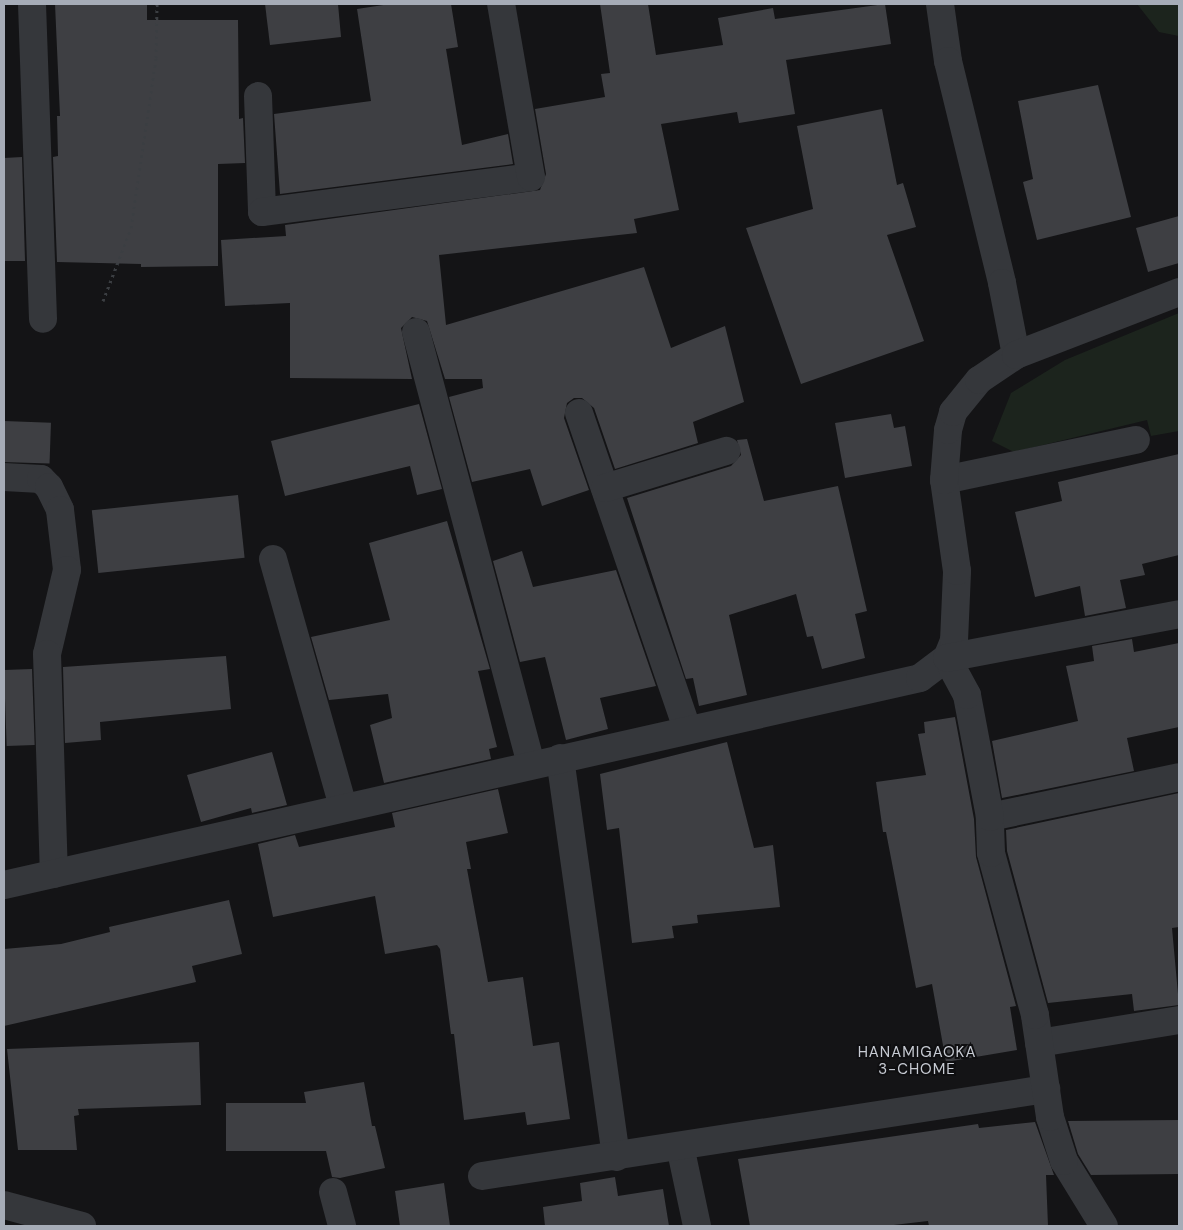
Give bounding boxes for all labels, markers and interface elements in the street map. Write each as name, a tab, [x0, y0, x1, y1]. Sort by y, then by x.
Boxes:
district label: HANAMIGAOKA 3-CHOME	[856, 1043, 978, 1078]

